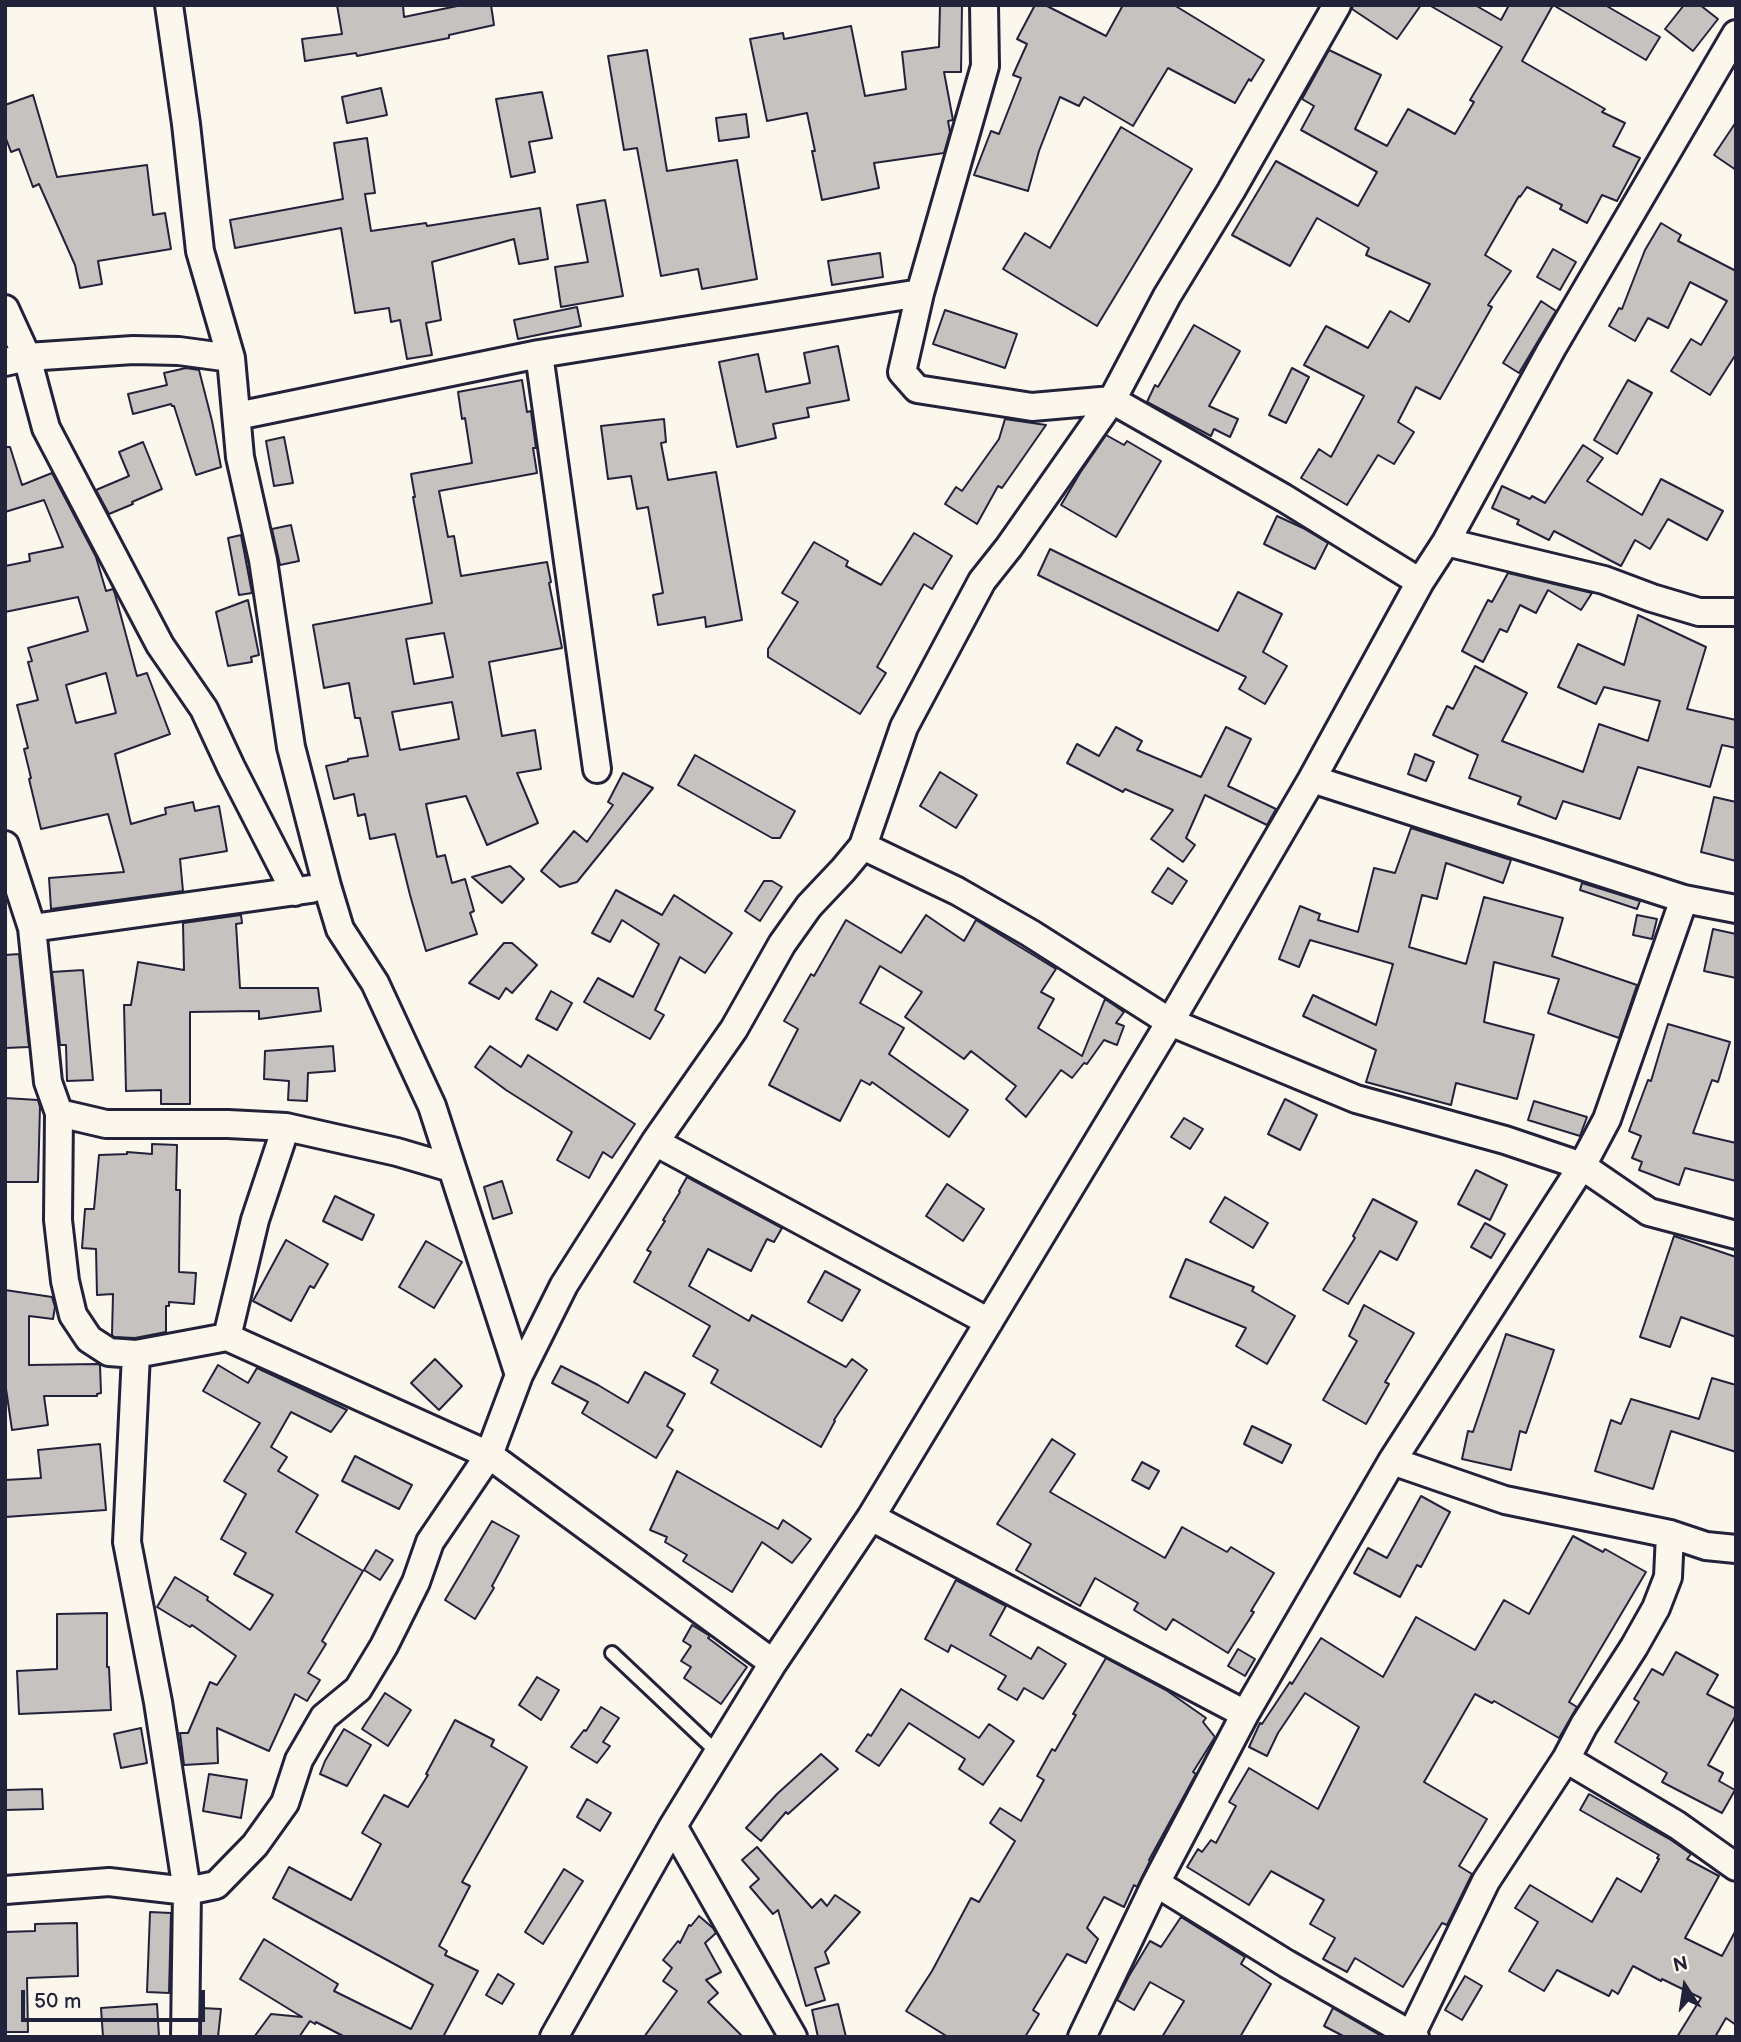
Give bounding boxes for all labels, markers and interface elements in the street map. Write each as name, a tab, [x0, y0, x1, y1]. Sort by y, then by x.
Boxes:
north arrow	[1650, 1951, 1720, 2021]
text: N	[1671, 1952, 1690, 1978]
scale bar	[24, 1976, 208, 2020]
text: 50 m	[34, 1989, 81, 2014]

